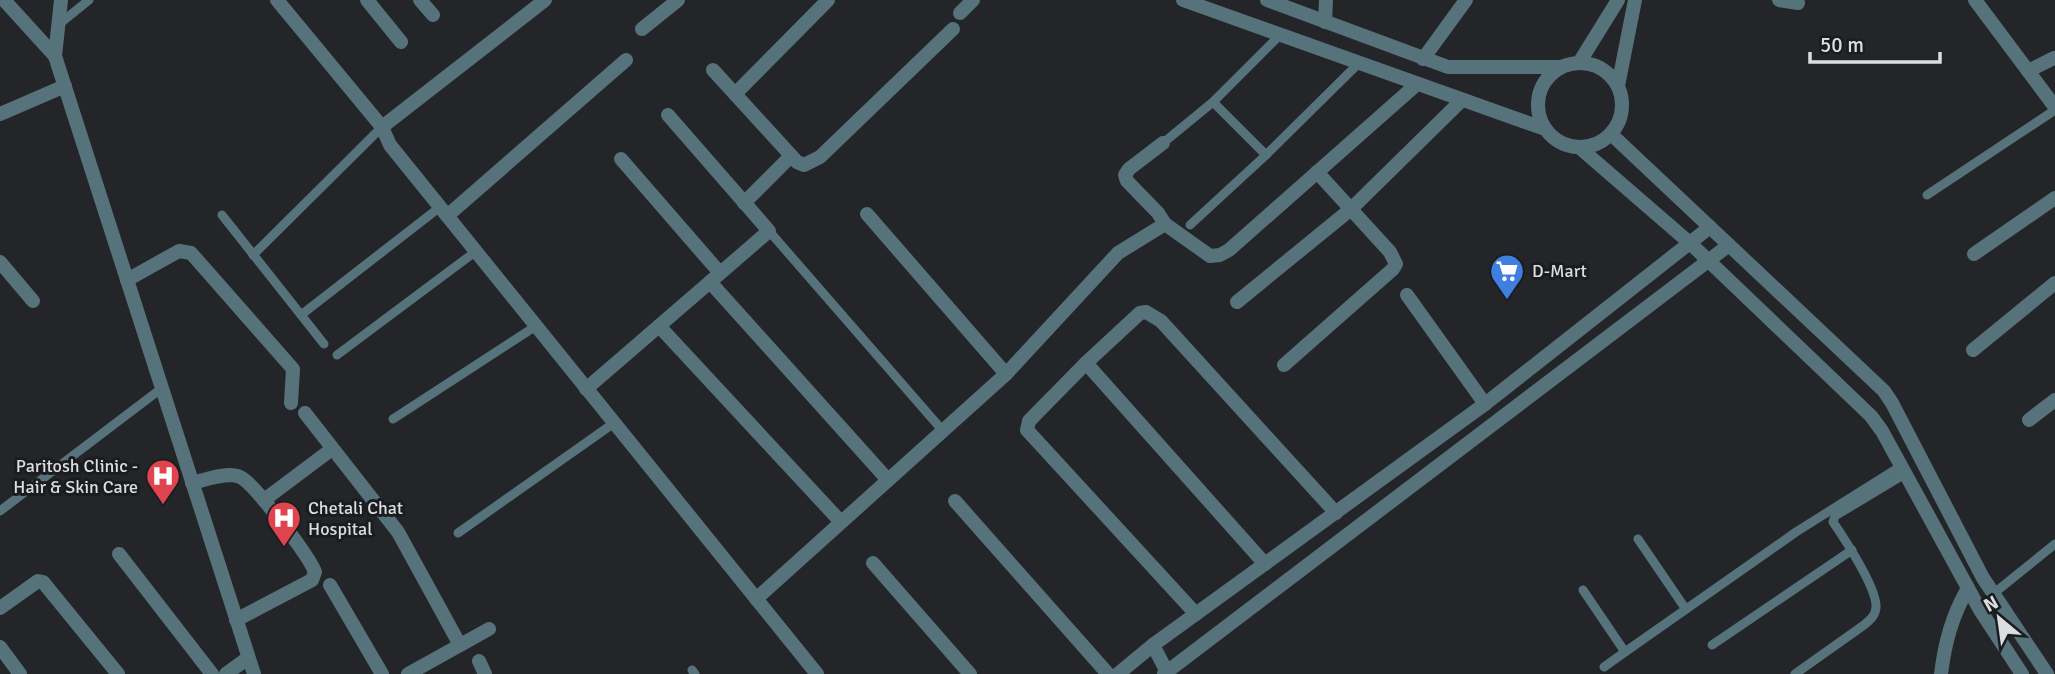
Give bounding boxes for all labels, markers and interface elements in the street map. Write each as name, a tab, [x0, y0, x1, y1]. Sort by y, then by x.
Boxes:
scale bar	[1810, 21, 1940, 65]
text: 50 m	[1820, 32, 1864, 58]
supermarket icon: D-Mart	[1488, 252, 1526, 301]
place label: D-Mart	[1532, 260, 1587, 282]
place label: Paritosh Clinic - Hair & Skin Care	[13, 455, 138, 498]
hospital icon: Paritosh Clinic - Hair & Skin Care	[144, 457, 182, 506]
place label: Chetali Chat Hospital	[308, 497, 403, 540]
hospital icon: Chetali Chat Hospital	[265, 499, 303, 548]
north arrow	[1964, 583, 2034, 653]
text: N	[1980, 590, 2003, 618]

